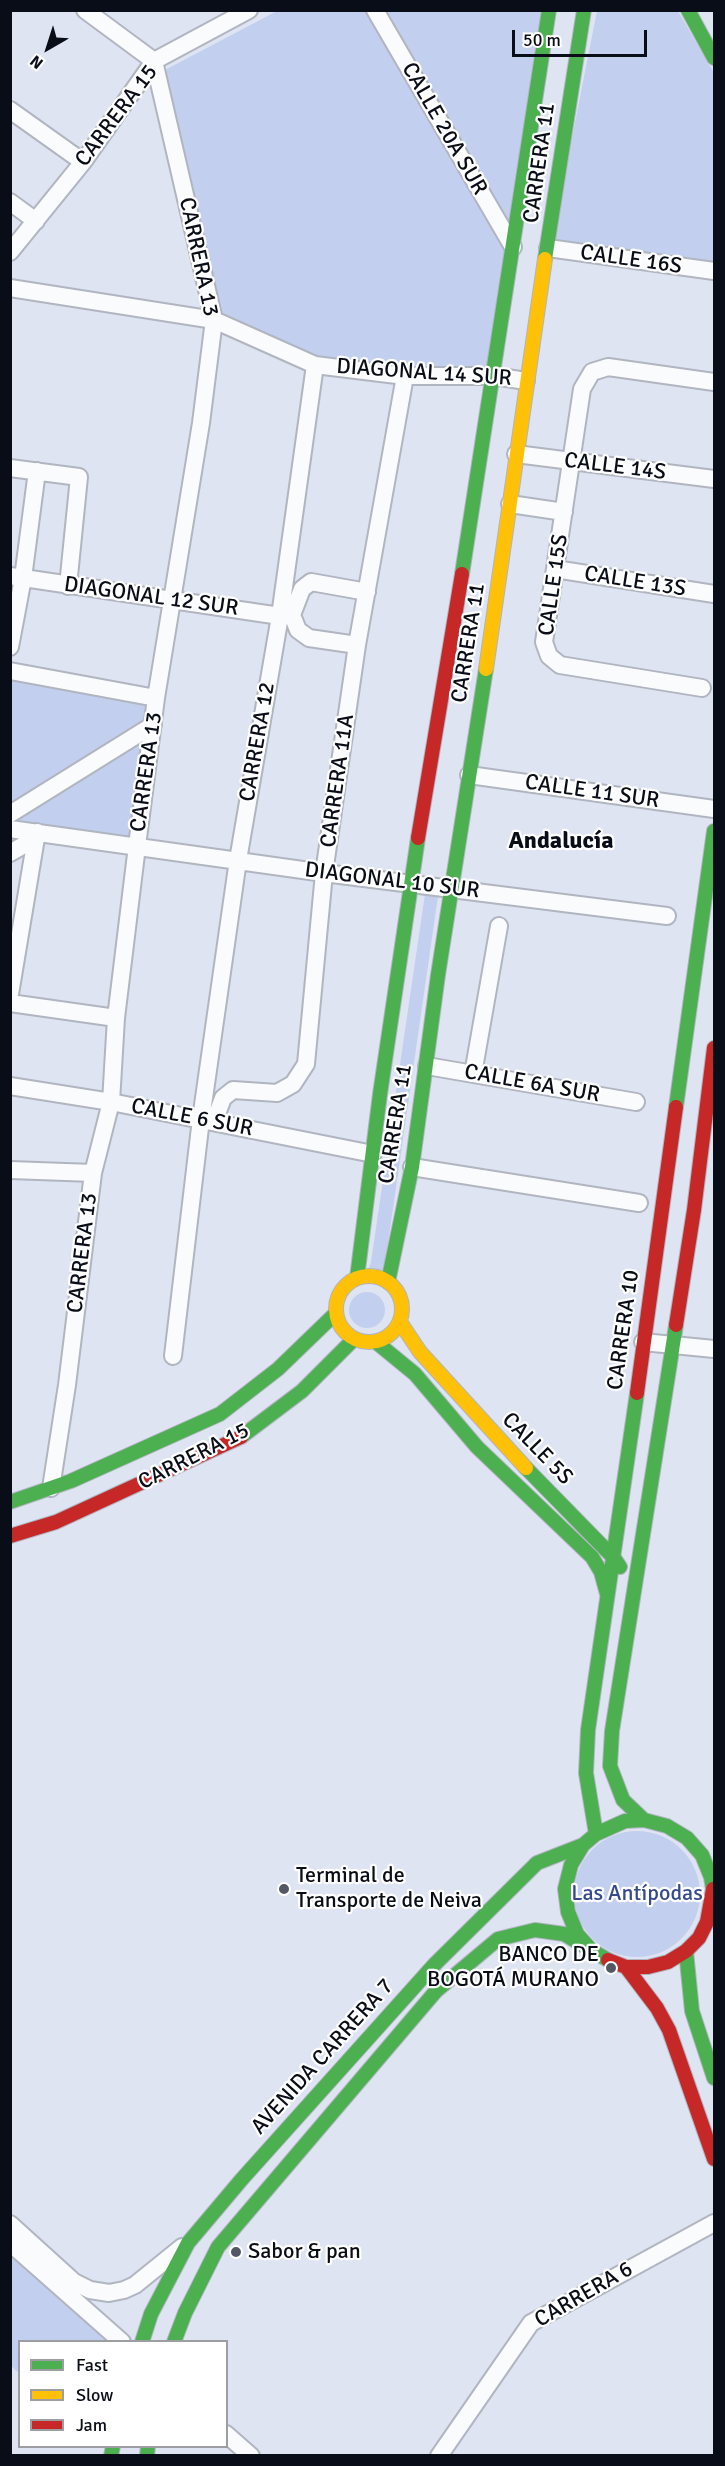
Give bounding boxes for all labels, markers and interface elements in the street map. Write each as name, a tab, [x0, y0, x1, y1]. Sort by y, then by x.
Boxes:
north arrow	[18, 18, 78, 78]
scale bar	[515, 18, 650, 56]
text: 50 m	[523, 29, 561, 51]
text: N	[26, 51, 47, 73]
street label: CALLE 20A SUR	[395, 58, 493, 200]
street label: CARRERA 15	[70, 60, 164, 172]
street label: CARRERA 11	[519, 101, 561, 225]
street label: CARRERA 13	[173, 195, 223, 319]
street label: CALLE 16S	[578, 240, 684, 280]
street label: DIAGONAL 14 SUR	[335, 354, 513, 392]
street label: CALLE 14S	[563, 448, 667, 486]
street label: CALLE 15S	[534, 532, 574, 638]
street label: CALLE 13S	[582, 561, 688, 603]
street label: DIAGONAL 12 SUR	[62, 572, 240, 622]
street label: CARRERA 11	[447, 581, 491, 705]
street label: CARRERA 12	[235, 680, 281, 804]
street label: CARRERA 13	[126, 710, 168, 834]
street label: CARRERA 11A	[316, 713, 360, 849]
street label: CALLE 11 SUR	[523, 770, 661, 814]
district label: Andalucía	[508, 828, 614, 856]
street label: DIAGONAL 10 SUR	[303, 857, 481, 905]
street label: CALLE 6A SUR	[462, 1059, 602, 1109]
street label: CARRERA 11	[374, 1062, 418, 1186]
street label: CALLE 6 SUR	[129, 1093, 255, 1143]
street label: CARRERA 13	[63, 1191, 103, 1315]
street label: CARRERA 10	[603, 1268, 645, 1392]
street label: CALLE 5S	[496, 1407, 578, 1491]
street label: CARRERA 15	[134, 1418, 254, 1496]
place label: Terminal de Transporte de Neiva	[296, 1863, 482, 1915]
park label: Las Antípodas	[571, 1881, 703, 1907]
marker: Terminal de Transporte de Neiva	[277, 1882, 291, 1896]
place label: BANCO DE BOGOTÁ MURANO	[427, 1942, 599, 1994]
marker: BANCO DE BOGOTÁ MURANO	[604, 1961, 618, 1975]
street label: AVENIDA CARRERA 7	[246, 1974, 400, 2140]
place label: Sabor & pan	[248, 2239, 361, 2265]
marker: Sabor & pan	[229, 2245, 243, 2259]
street label: CARRERA 6	[530, 2256, 638, 2334]
legend	[18, 2340, 228, 2448]
text: Fast	[76, 2354, 108, 2376]
text: Slow	[76, 2384, 113, 2406]
text: Jam	[76, 2414, 107, 2436]

